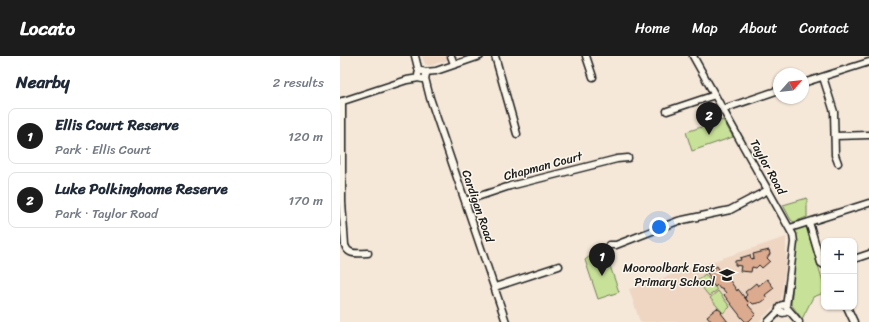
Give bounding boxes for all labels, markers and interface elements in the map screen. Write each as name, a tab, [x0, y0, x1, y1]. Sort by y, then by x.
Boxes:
text: Locato	[20, 12, 75, 45]
text: Home	[635, 16, 670, 41]
text: Map	[692, 16, 718, 41]
text: About	[740, 16, 777, 41]
text: Contact	[799, 16, 849, 41]
text: Nearby	[16, 67, 70, 97]
north arrow	[773, 68, 809, 104]
text: 2 results	[273, 71, 324, 94]
pin: 2	[696, 102, 722, 135]
text: Ellis Court Reserve	[55, 112, 179, 138]
text: 1	[27, 125, 33, 148]
text: 120 m	[288, 125, 323, 148]
street label: Taylor Road	[744, 135, 793, 200]
text: Park · Ellis Court	[55, 138, 152, 161]
street label: Chapman Court	[501, 145, 586, 187]
street label: Cardigan Road	[455, 167, 501, 246]
text: Luke Polkinghome Reserve	[55, 176, 228, 202]
text: 2	[26, 189, 34, 212]
text: 170 m	[288, 189, 323, 212]
text: Park · Taylor Road	[55, 202, 158, 225]
your location	[649, 217, 669, 237]
map controls	[821, 238, 857, 310]
button: +	[821, 238, 857, 274]
pin: 1	[589, 243, 615, 276]
place label: Mooroolbark East Primary School	[623, 257, 716, 293]
school or university icon: Mooroolbark East Primary School	[718, 266, 736, 284]
button: −	[821, 274, 857, 310]

